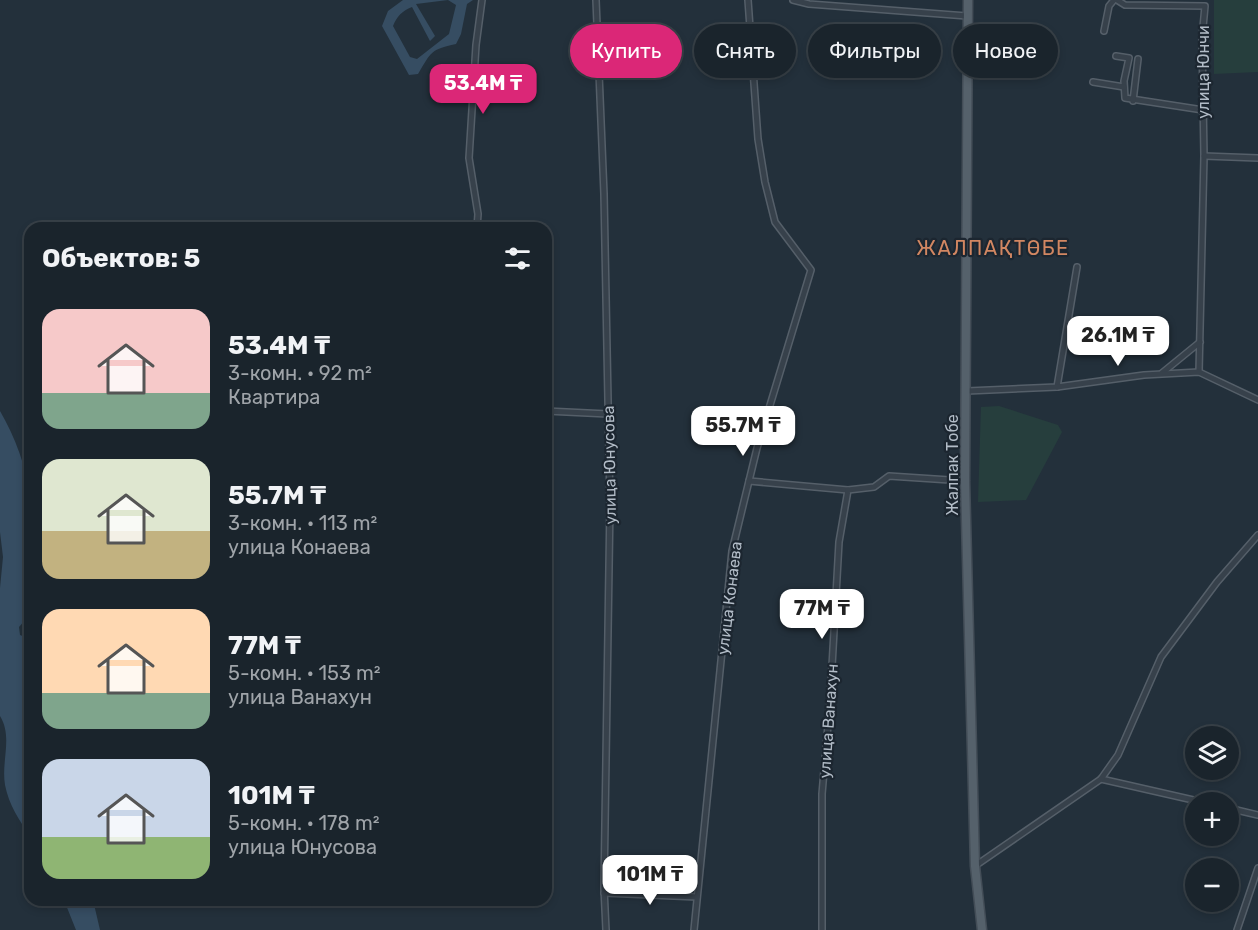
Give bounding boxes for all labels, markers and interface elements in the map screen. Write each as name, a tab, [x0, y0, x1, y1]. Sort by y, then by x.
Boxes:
chip: Купить	[570, 24, 682, 78]
chip: Снять	[694, 24, 796, 78]
chip: Фильтры	[808, 24, 941, 78]
chip: Новое	[953, 24, 1058, 78]
street label: улица Юнчи	[1194, 25, 1213, 119]
pin: 53.4M ₸	[428, 64, 538, 115]
text: 53.4M ₸	[444, 71, 522, 95]
district label: ЖАЛПАҚТӨБЕ	[916, 236, 1070, 260]
icon: filters	[501, 242, 534, 275]
text: Объектов: 5	[42, 243, 200, 274]
pin: 26.1M ₸	[1063, 316, 1173, 367]
text: 26.1M ₸	[1081, 323, 1155, 347]
text: 53.4M ₸	[228, 330, 330, 361]
icon: home	[90, 333, 162, 405]
text: 3-комн. · 92 m²	[228, 361, 372, 385]
text: Квартира	[228, 385, 320, 409]
street label: улица Юнусова	[599, 405, 620, 525]
pin: 55.7M ₸	[688, 406, 798, 457]
text: 55.7M ₸	[705, 413, 781, 437]
street label: Жалпак Тобе	[943, 414, 962, 516]
text: 55.7M ₸	[228, 480, 326, 511]
icon: home	[90, 483, 162, 555]
text: 3-комн. · 113 m²	[228, 511, 377, 535]
text: улица Конаева	[228, 535, 371, 559]
street label: улица Конаева	[713, 540, 746, 656]
pin: 77M ₸	[780, 589, 864, 640]
text: 77M ₸	[794, 596, 850, 620]
text: 77M ₸	[228, 630, 301, 661]
icon: home	[90, 633, 162, 705]
text: 5-комн. · 153 m²	[228, 661, 381, 685]
street label: улица Ванахун	[815, 663, 842, 779]
text: улица Ванахун	[228, 685, 372, 709]
map controls	[1185, 726, 1239, 912]
button: layers	[1185, 726, 1239, 780]
text: 101M ₸	[228, 780, 315, 811]
icon: home	[90, 783, 162, 855]
button: +	[1185, 792, 1239, 846]
text: 5-комн. · 178 m²	[228, 811, 380, 835]
text: улица Юнусова	[228, 835, 377, 859]
pin: 101M ₸	[601, 855, 699, 906]
button: −	[1185, 858, 1239, 912]
text: 101M ₸	[617, 862, 683, 886]

